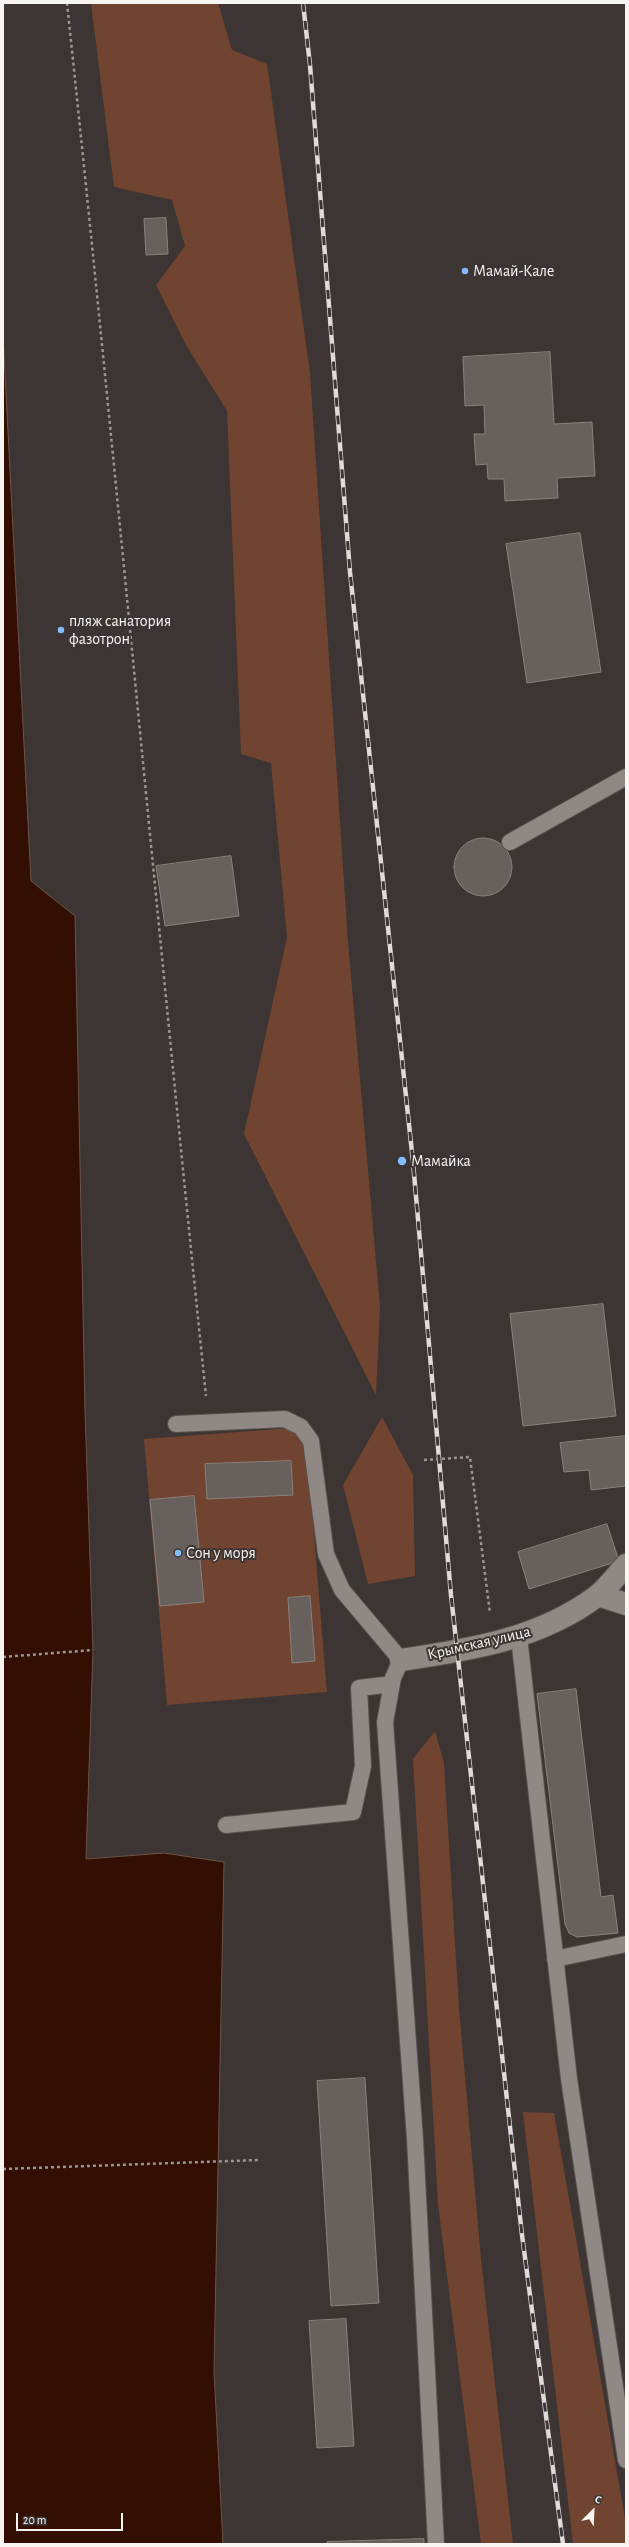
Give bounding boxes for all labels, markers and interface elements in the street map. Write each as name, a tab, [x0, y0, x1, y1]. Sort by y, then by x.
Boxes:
place label: Мамай-Кале	[473, 261, 554, 281]
marker: Мамай-Кале	[460, 266, 470, 276]
place label: пляж санатория фазотрон	[69, 611, 171, 649]
marker: пляж санатория фазотрон	[56, 625, 66, 635]
place label: Мамайка	[411, 1151, 471, 1171]
marker: Мамайка	[396, 1155, 408, 1167]
place label: Сон у моря	[186, 1543, 256, 1563]
marker: Сон у моря	[173, 1548, 183, 1558]
street label: Крымская улица	[426, 1622, 532, 1664]
north arrow	[573, 2491, 613, 2531]
text: С	[593, 2493, 603, 2506]
scale bar	[18, 2505, 125, 2531]
text: 20 m	[23, 2514, 46, 2526]

